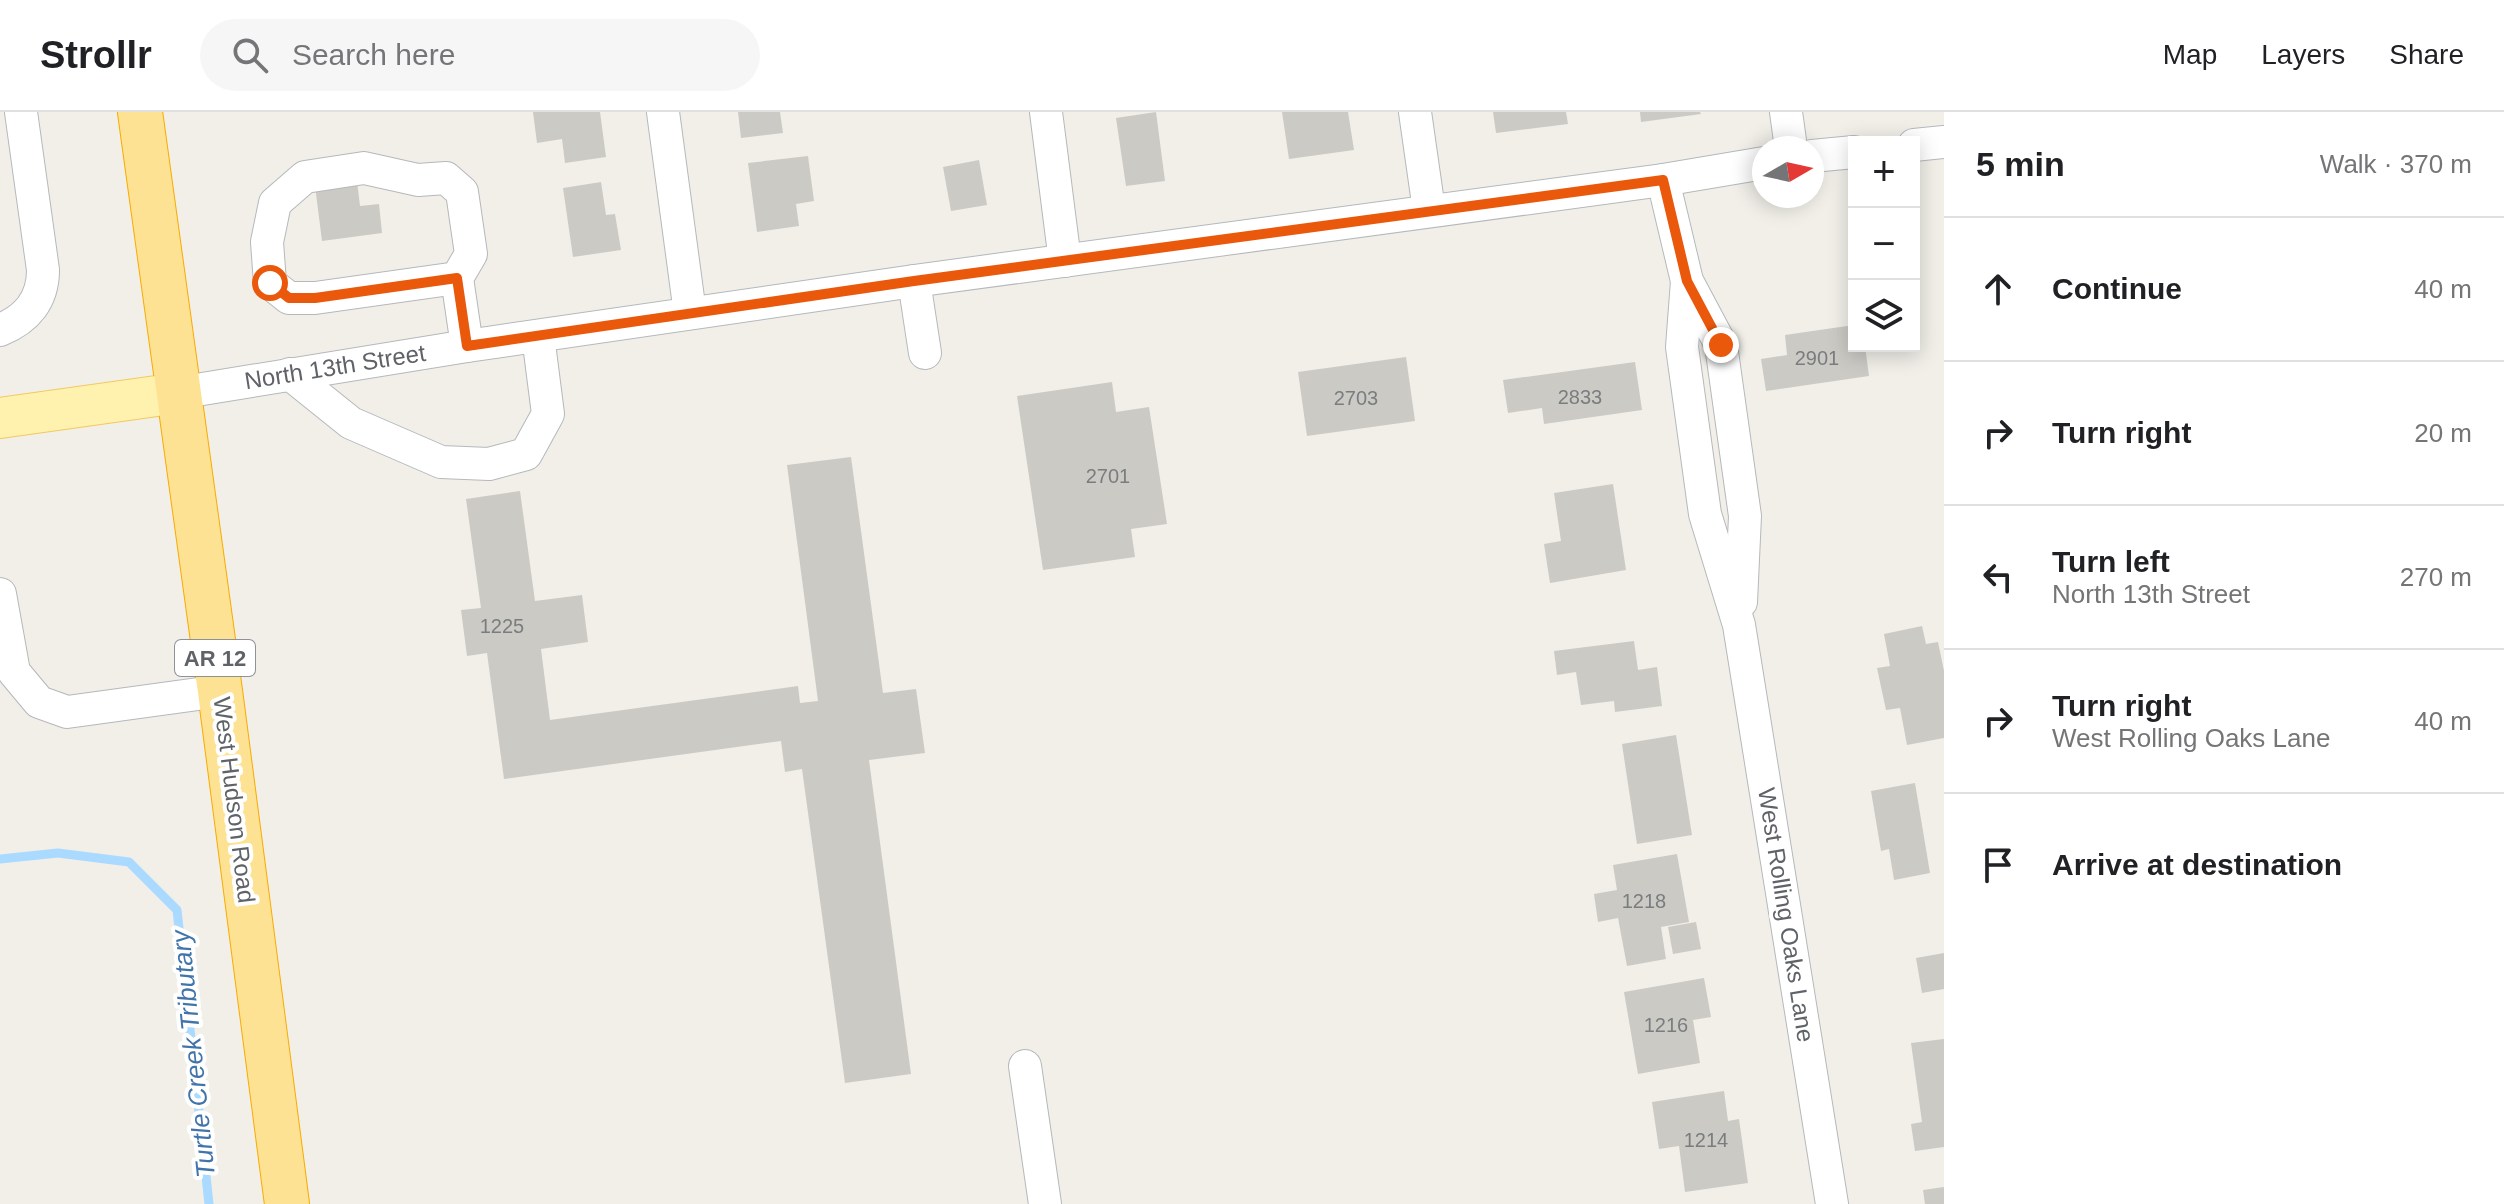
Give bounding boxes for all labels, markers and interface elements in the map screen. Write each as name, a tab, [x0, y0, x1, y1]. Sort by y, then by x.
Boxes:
search box	[200, 19, 760, 91]
icon: search	[228, 33, 272, 77]
text: Strollr	[40, 34, 152, 76]
text: Search here	[292, 38, 455, 71]
text: Map	[2163, 39, 2217, 70]
text: Layers	[2261, 39, 2345, 70]
text: Share	[2389, 39, 2464, 70]
north arrow	[1752, 136, 1824, 208]
map controls	[1848, 136, 1920, 352]
button: +	[1848, 136, 1920, 208]
text: 5 min	[1976, 145, 2065, 183]
text: Walk · 370 m	[2320, 149, 2472, 179]
button: −	[1848, 208, 1920, 280]
route start	[252, 265, 288, 301]
icon: ahead	[1976, 267, 2020, 311]
text: Continue	[2052, 272, 2182, 305]
text: 40 m	[2414, 274, 2472, 304]
button: layers	[1848, 280, 1920, 352]
route end	[1703, 327, 1739, 363]
street label: North 13th Street	[243, 339, 428, 394]
house number: 2901	[1795, 347, 1839, 369]
house number: 2833	[1558, 386, 1602, 408]
house number: 2703	[1334, 387, 1378, 409]
icon: right	[1976, 411, 2020, 455]
text: Turn right	[2052, 416, 2191, 449]
text: 20 m	[2414, 418, 2472, 448]
house number: 2701	[1086, 465, 1130, 487]
text: Turn left	[2052, 545, 2170, 578]
icon: left	[1976, 555, 2020, 599]
text: 270 m	[2400, 562, 2472, 592]
text: North 13th Street	[2052, 579, 2250, 609]
house number: 1225	[480, 615, 524, 637]
road number: AR 12	[175, 640, 255, 676]
text: Turn right	[2052, 689, 2191, 722]
street label: West Hudson Road	[208, 695, 261, 905]
icon: right	[1976, 699, 2020, 743]
text: 40 m	[2414, 706, 2472, 736]
text: West Rolling Oaks Lane	[2052, 723, 2330, 753]
street label: West Rolling Oaks Lane	[1753, 786, 1820, 1044]
icon: arrive	[1976, 843, 2020, 887]
text: Arrive at destination	[2052, 848, 2342, 881]
house number: 1218	[1622, 890, 1666, 912]
water label: Turtle Creek Tributary	[165, 927, 221, 1179]
house number: 1216	[1644, 1014, 1688, 1036]
house number: 1214	[1684, 1129, 1728, 1151]

